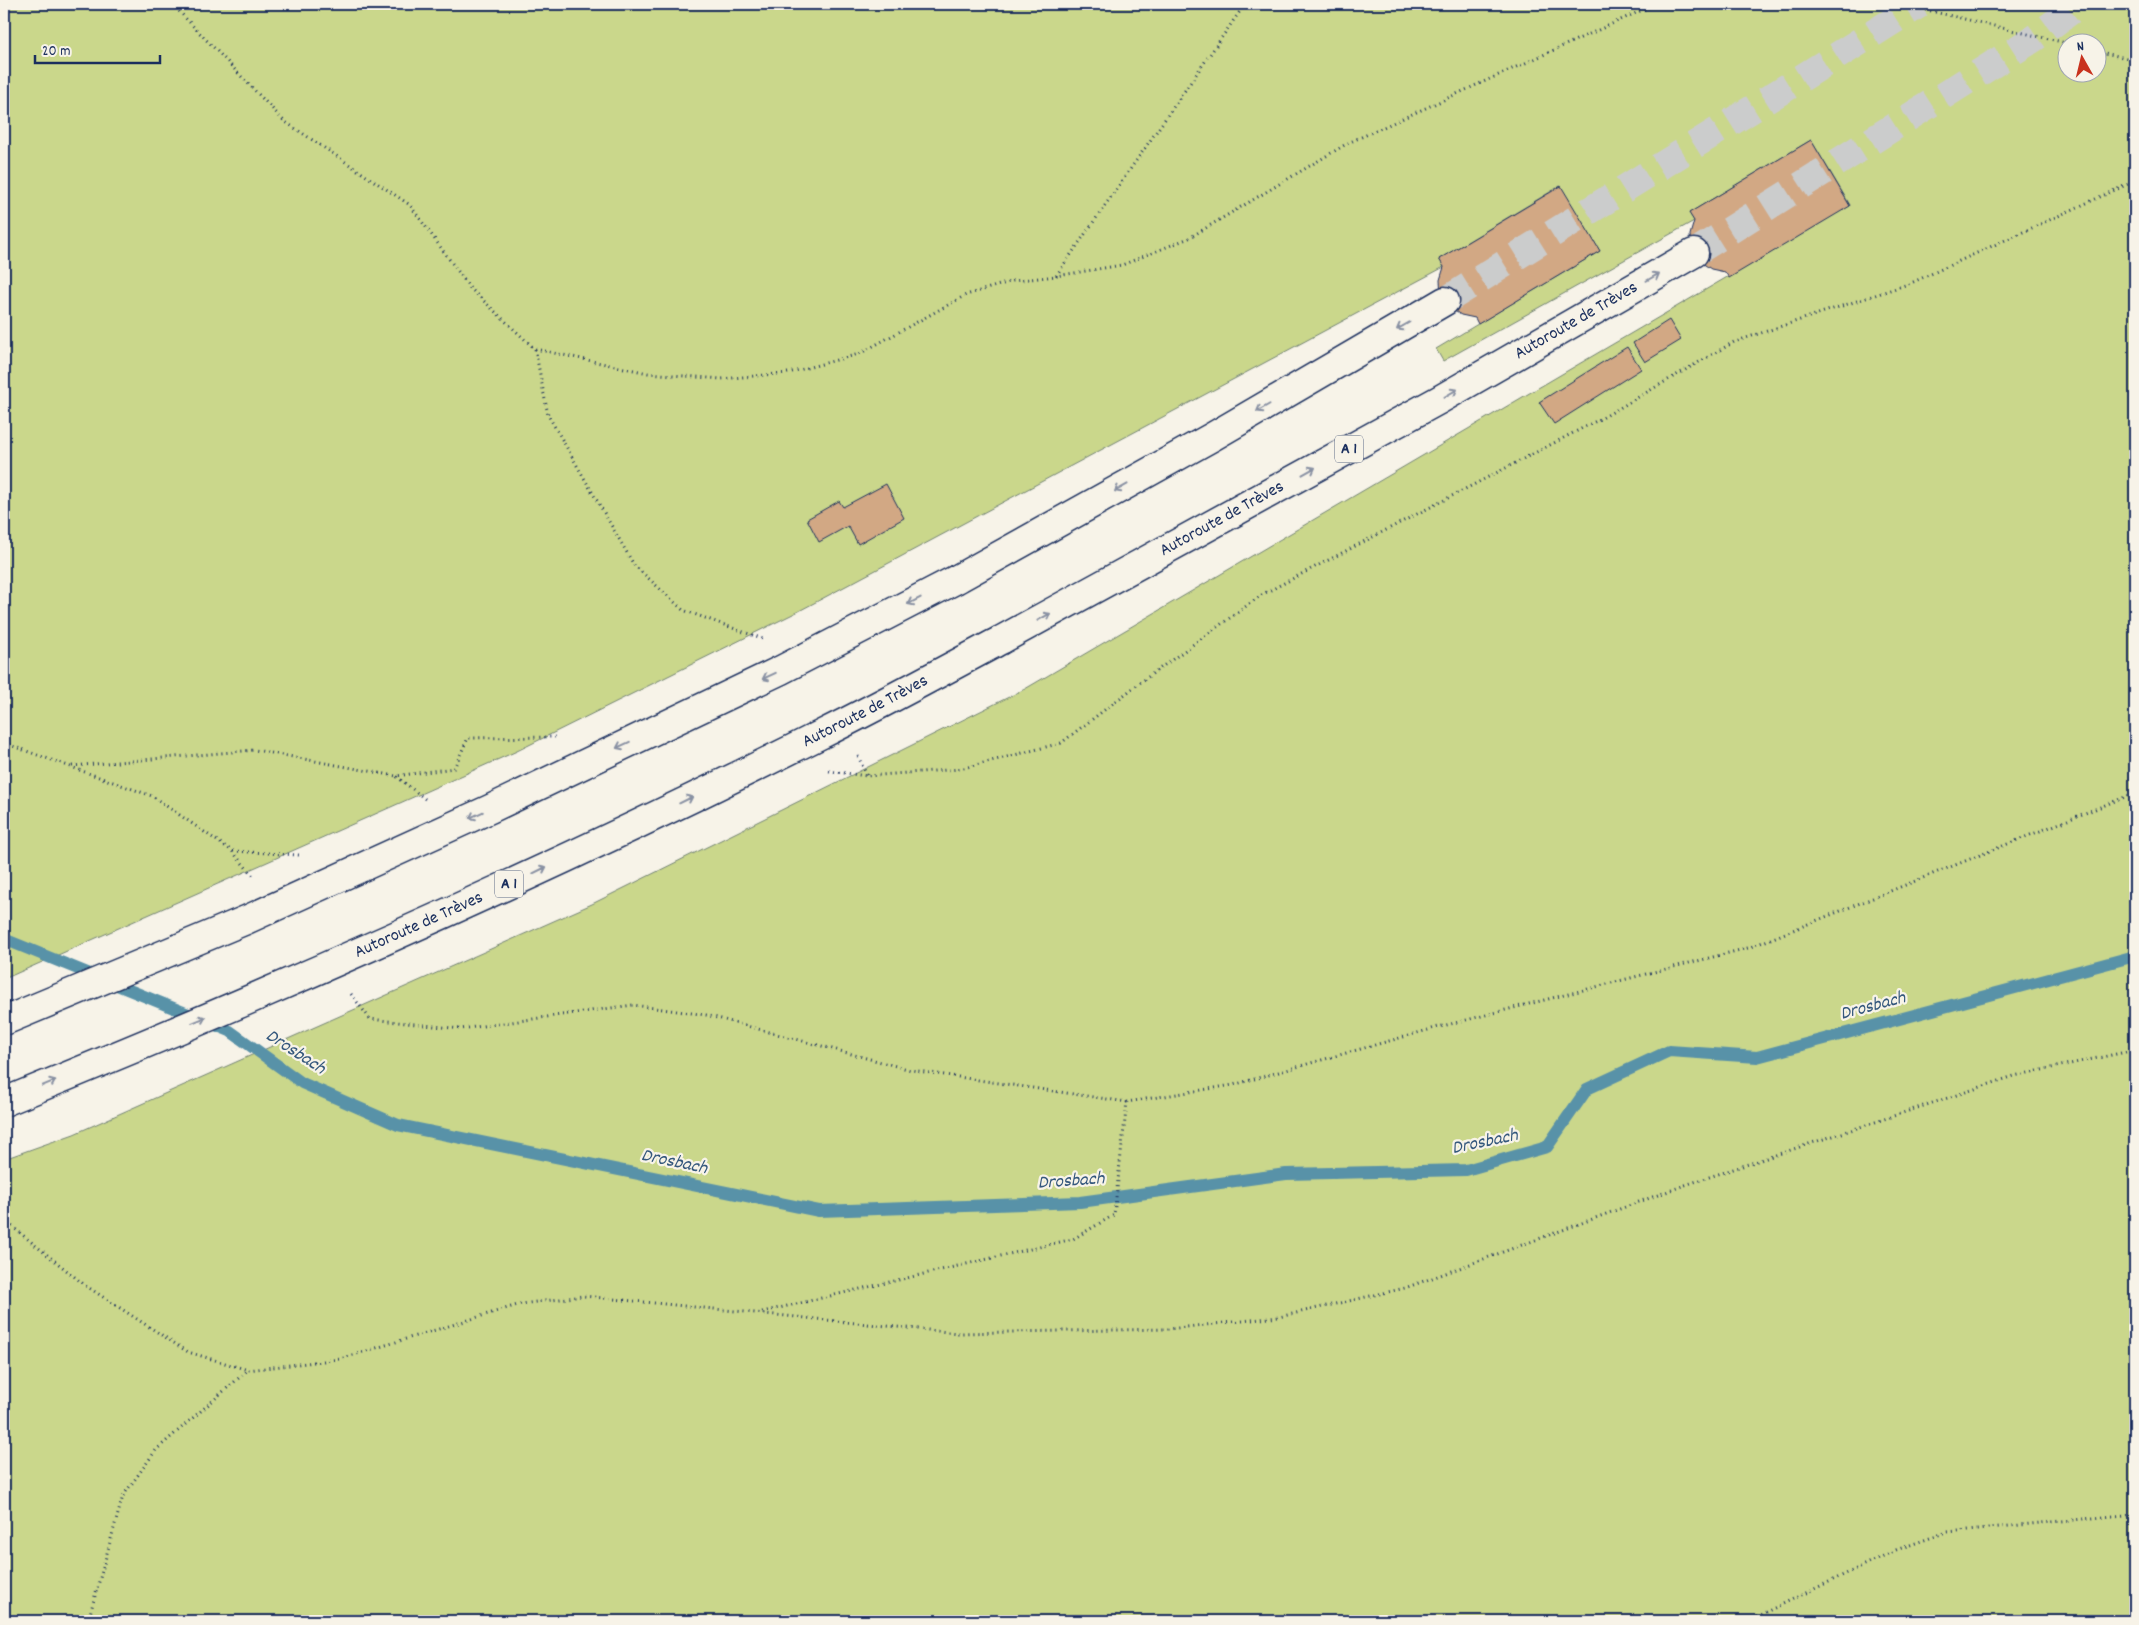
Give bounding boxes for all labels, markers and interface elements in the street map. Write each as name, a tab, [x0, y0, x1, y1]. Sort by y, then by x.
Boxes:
scale bar	[35, 32, 160, 64]
north arrow	[2056, 32, 2106, 82]
text: N	[2076, 37, 2085, 57]
text: 20 m	[42, 41, 70, 63]
one-way arrow	[1645, 271, 1659, 281]
street label: Autoroute de Trèves	[1510, 275, 1643, 366]
one-way arrow	[1396, 321, 1410, 331]
one-way arrow	[1444, 387, 1458, 397]
one-way arrow	[1256, 403, 1270, 413]
road number: A 1	[1335, 436, 1363, 462]
one-way arrow	[1301, 466, 1316, 475]
street label: Autoroute de Trèves	[1155, 475, 1289, 563]
one-way arrow	[1114, 483, 1129, 493]
one-way arrow	[906, 596, 921, 606]
one-way arrow	[1036, 612, 1051, 621]
street label: Autoroute de Trèves	[798, 669, 933, 754]
one-way arrow	[762, 671, 777, 681]
one-way arrow	[615, 741, 630, 751]
one-way arrow	[678, 795, 693, 804]
one-way arrow	[469, 811, 484, 821]
one-way arrow	[532, 865, 547, 874]
road number: A 1	[495, 871, 523, 898]
street label: Autoroute de Trèves	[351, 885, 487, 965]
water label: Drosbach	[1837, 985, 1910, 1029]
one-way arrow	[190, 1015, 206, 1024]
water label: Drosbach	[260, 1023, 331, 1083]
one-way arrow	[41, 1078, 56, 1087]
water label: Drosbach	[1450, 1123, 1522, 1163]
water label: Drosbach	[639, 1143, 711, 1183]
water label: Drosbach	[1037, 1166, 1107, 1198]

